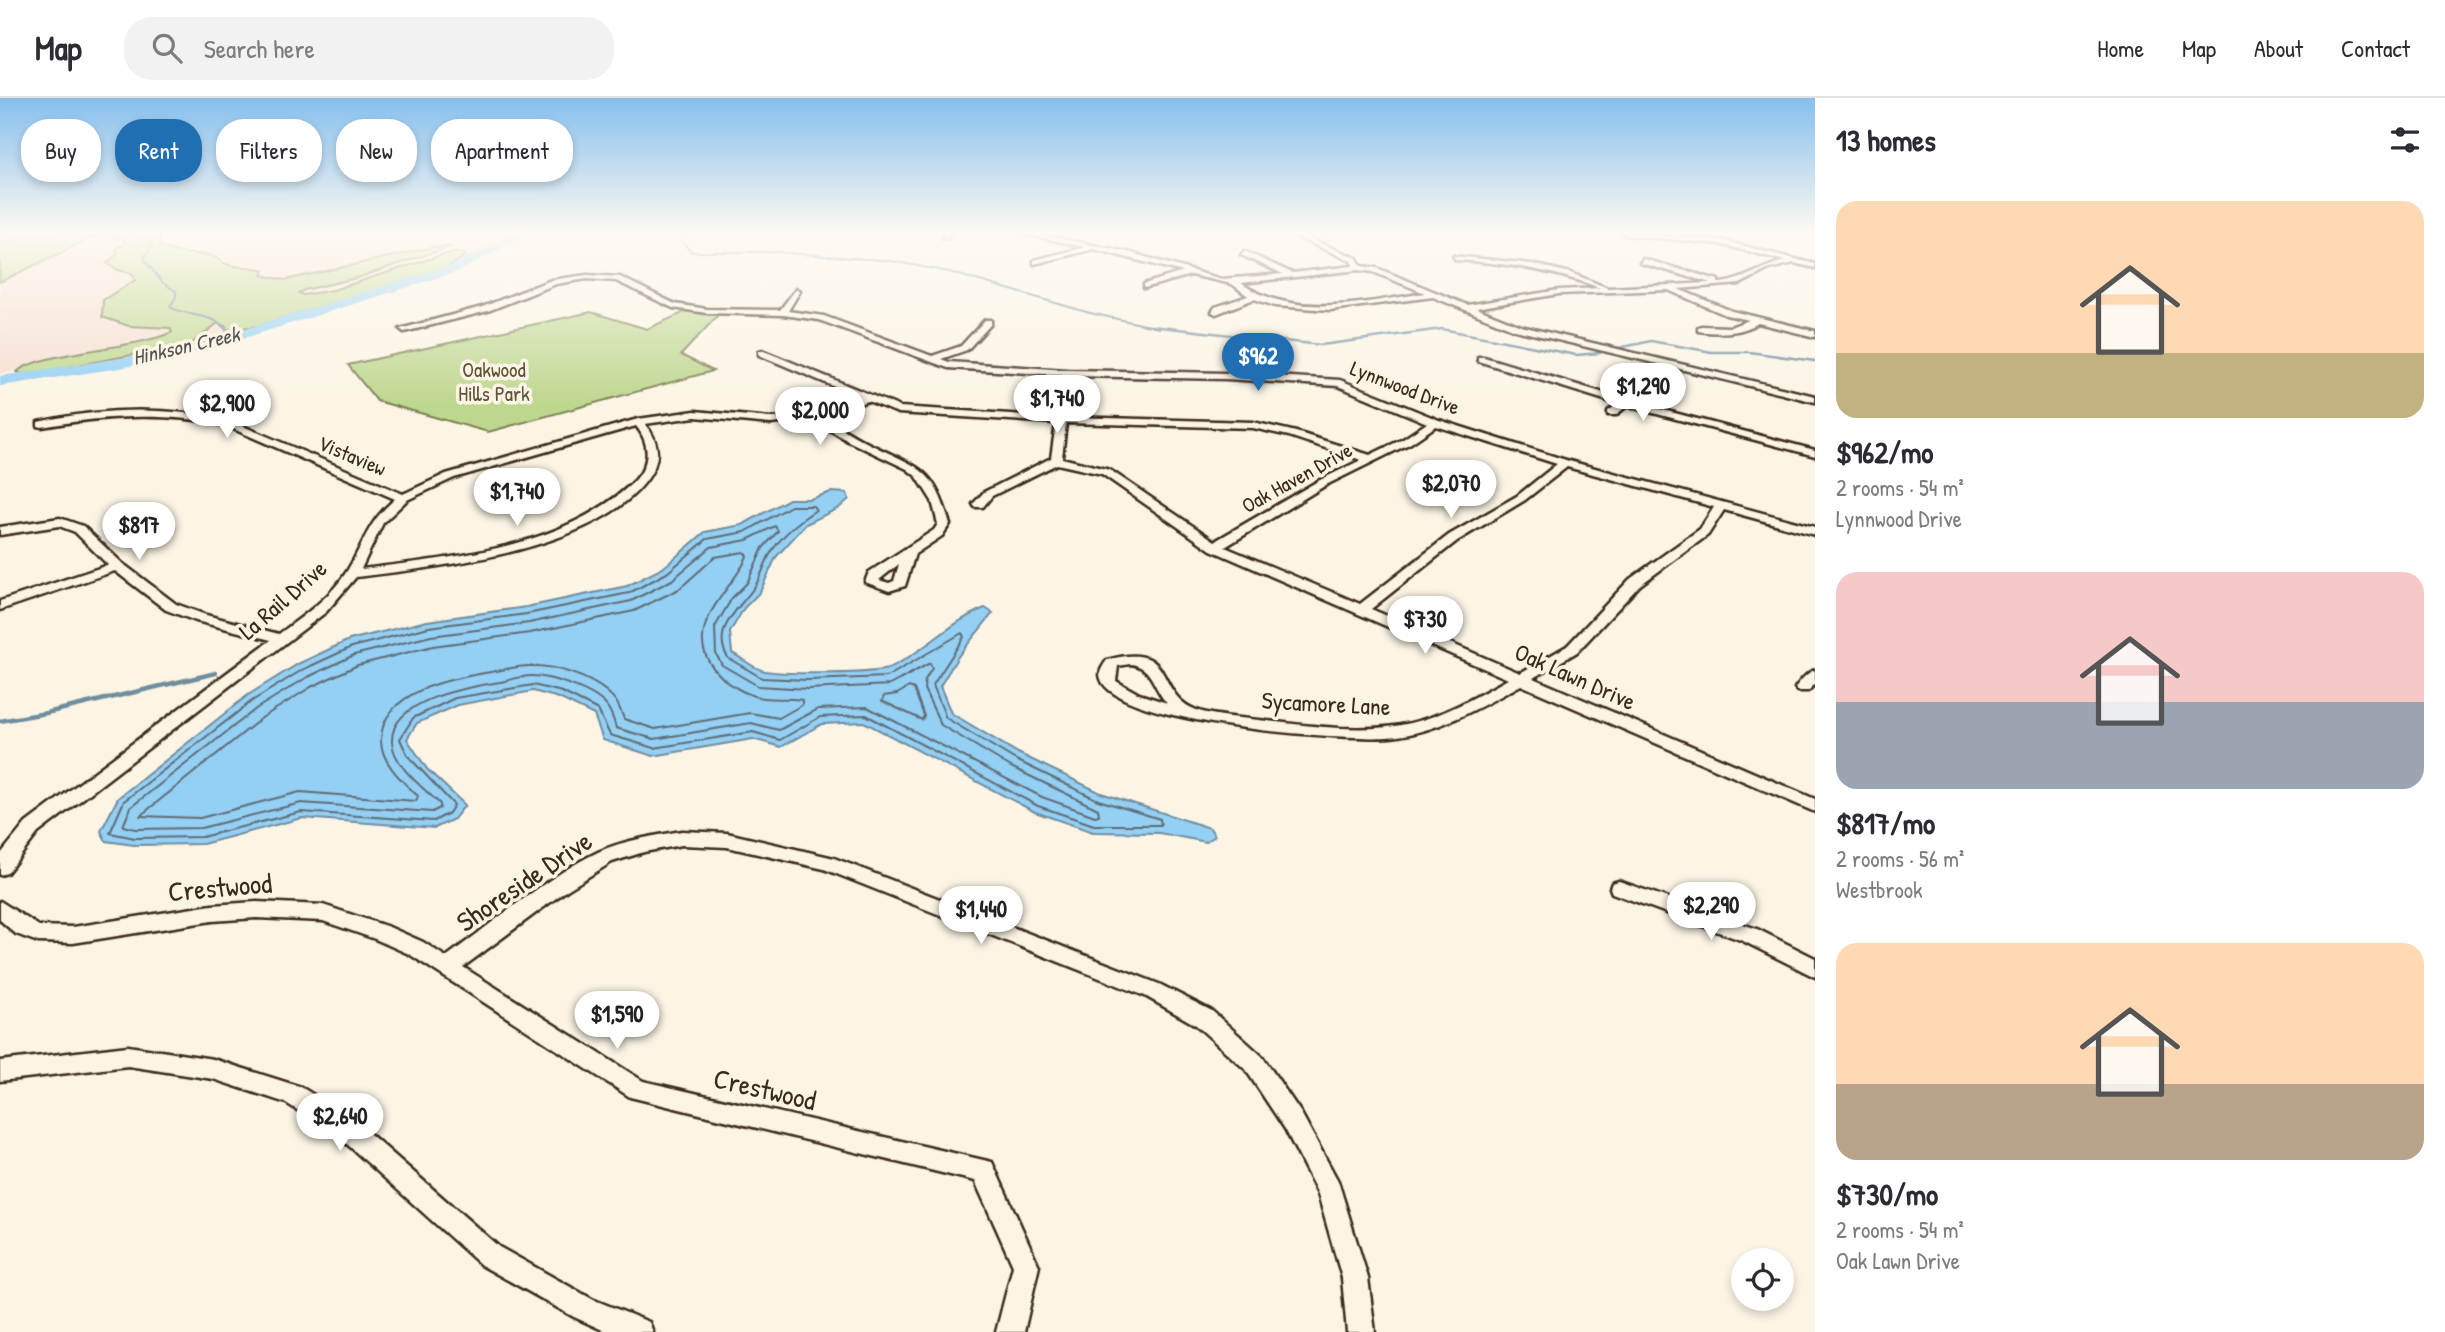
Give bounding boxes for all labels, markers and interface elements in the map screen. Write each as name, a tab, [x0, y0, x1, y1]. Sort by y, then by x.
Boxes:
search box	[124, 17, 614, 80]
text: Map	[35, 26, 82, 70]
icon: search	[148, 29, 186, 67]
text: Search here	[204, 31, 315, 66]
text: Home	[2097, 32, 2144, 64]
text: Map	[2182, 32, 2216, 64]
text: About	[2254, 32, 2303, 64]
text: Contact	[2341, 32, 2410, 64]
chip: Buy	[21, 119, 101, 182]
chip: Rent	[115, 119, 202, 182]
chip: Filters	[216, 119, 322, 182]
chip: New	[336, 119, 417, 182]
chip: Apartment	[431, 119, 573, 182]
text: 13 homes	[1836, 120, 1936, 160]
icon: filters	[2386, 121, 2424, 159]
icon: home	[2067, 247, 2193, 373]
water label: Hinkson Creek	[130, 319, 244, 372]
pin: $962	[1217, 334, 1299, 393]
text: $962	[1238, 340, 1278, 371]
street label: Lynnwood Drive	[1346, 353, 1464, 422]
park label: Oakwood Hills Park	[458, 355, 530, 408]
pin: $1,290	[1586, 364, 1700, 423]
text: $1,290	[1616, 370, 1670, 401]
pin: $1,740	[1000, 376, 1114, 435]
pin: $2,900	[170, 380, 284, 440]
text: $1,740	[1030, 382, 1084, 413]
text: $2,900	[199, 387, 255, 418]
pin: $2,000	[763, 388, 877, 447]
text: $2,000	[791, 394, 849, 425]
street label: Vistaview	[314, 428, 391, 483]
text: $962/mo	[1836, 432, 1933, 472]
street label: Oak Haven Drive	[1236, 435, 1357, 520]
pin: $2,070	[1394, 460, 1508, 520]
text: $2,070	[1421, 467, 1481, 498]
pin: $1,740	[460, 468, 574, 528]
text: 2 rooms · 54 m²	[1836, 472, 1964, 503]
text: $1,740	[490, 475, 544, 506]
pin: $817	[98, 503, 180, 562]
text: Lynnwood Drive	[1836, 503, 1962, 534]
text: $817	[118, 509, 160, 540]
street label: La Rail Drive	[232, 552, 333, 646]
pin: $730	[1384, 596, 1466, 656]
text: $730	[1403, 603, 1447, 634]
icon: home	[2067, 618, 2193, 744]
street label: Oak Lawn Drive	[1510, 635, 1641, 717]
street label: Sycamore Lane	[1261, 684, 1392, 722]
text: $817/mo	[1836, 803, 1935, 843]
street label: Shoreside Drive	[449, 822, 599, 940]
text: 2 rooms · 56 m²	[1836, 843, 1964, 874]
street label: Crestwood	[166, 864, 274, 910]
text: Westbrook	[1836, 874, 1923, 905]
pin: $2,290	[1654, 882, 1768, 942]
pin: $1,440	[924, 886, 1038, 946]
text: $2,290	[1683, 889, 1739, 920]
text: $1,440	[955, 893, 1007, 924]
icon: home	[2067, 989, 2193, 1115]
pin: $1,590	[560, 992, 674, 1051]
text: $1,590	[590, 998, 644, 1029]
street label: Crestwood	[710, 1059, 820, 1119]
pin: $2,640	[283, 1094, 397, 1153]
text: $2,640	[312, 1100, 368, 1131]
text: $730/mo	[1836, 1174, 1938, 1214]
text: 2 rooms · 54 m²	[1836, 1214, 1964, 1245]
text: Oak Lawn Drive	[1836, 1245, 1960, 1276]
map controls	[1731, 1248, 1794, 1311]
button: locate	[1731, 1248, 1794, 1311]

